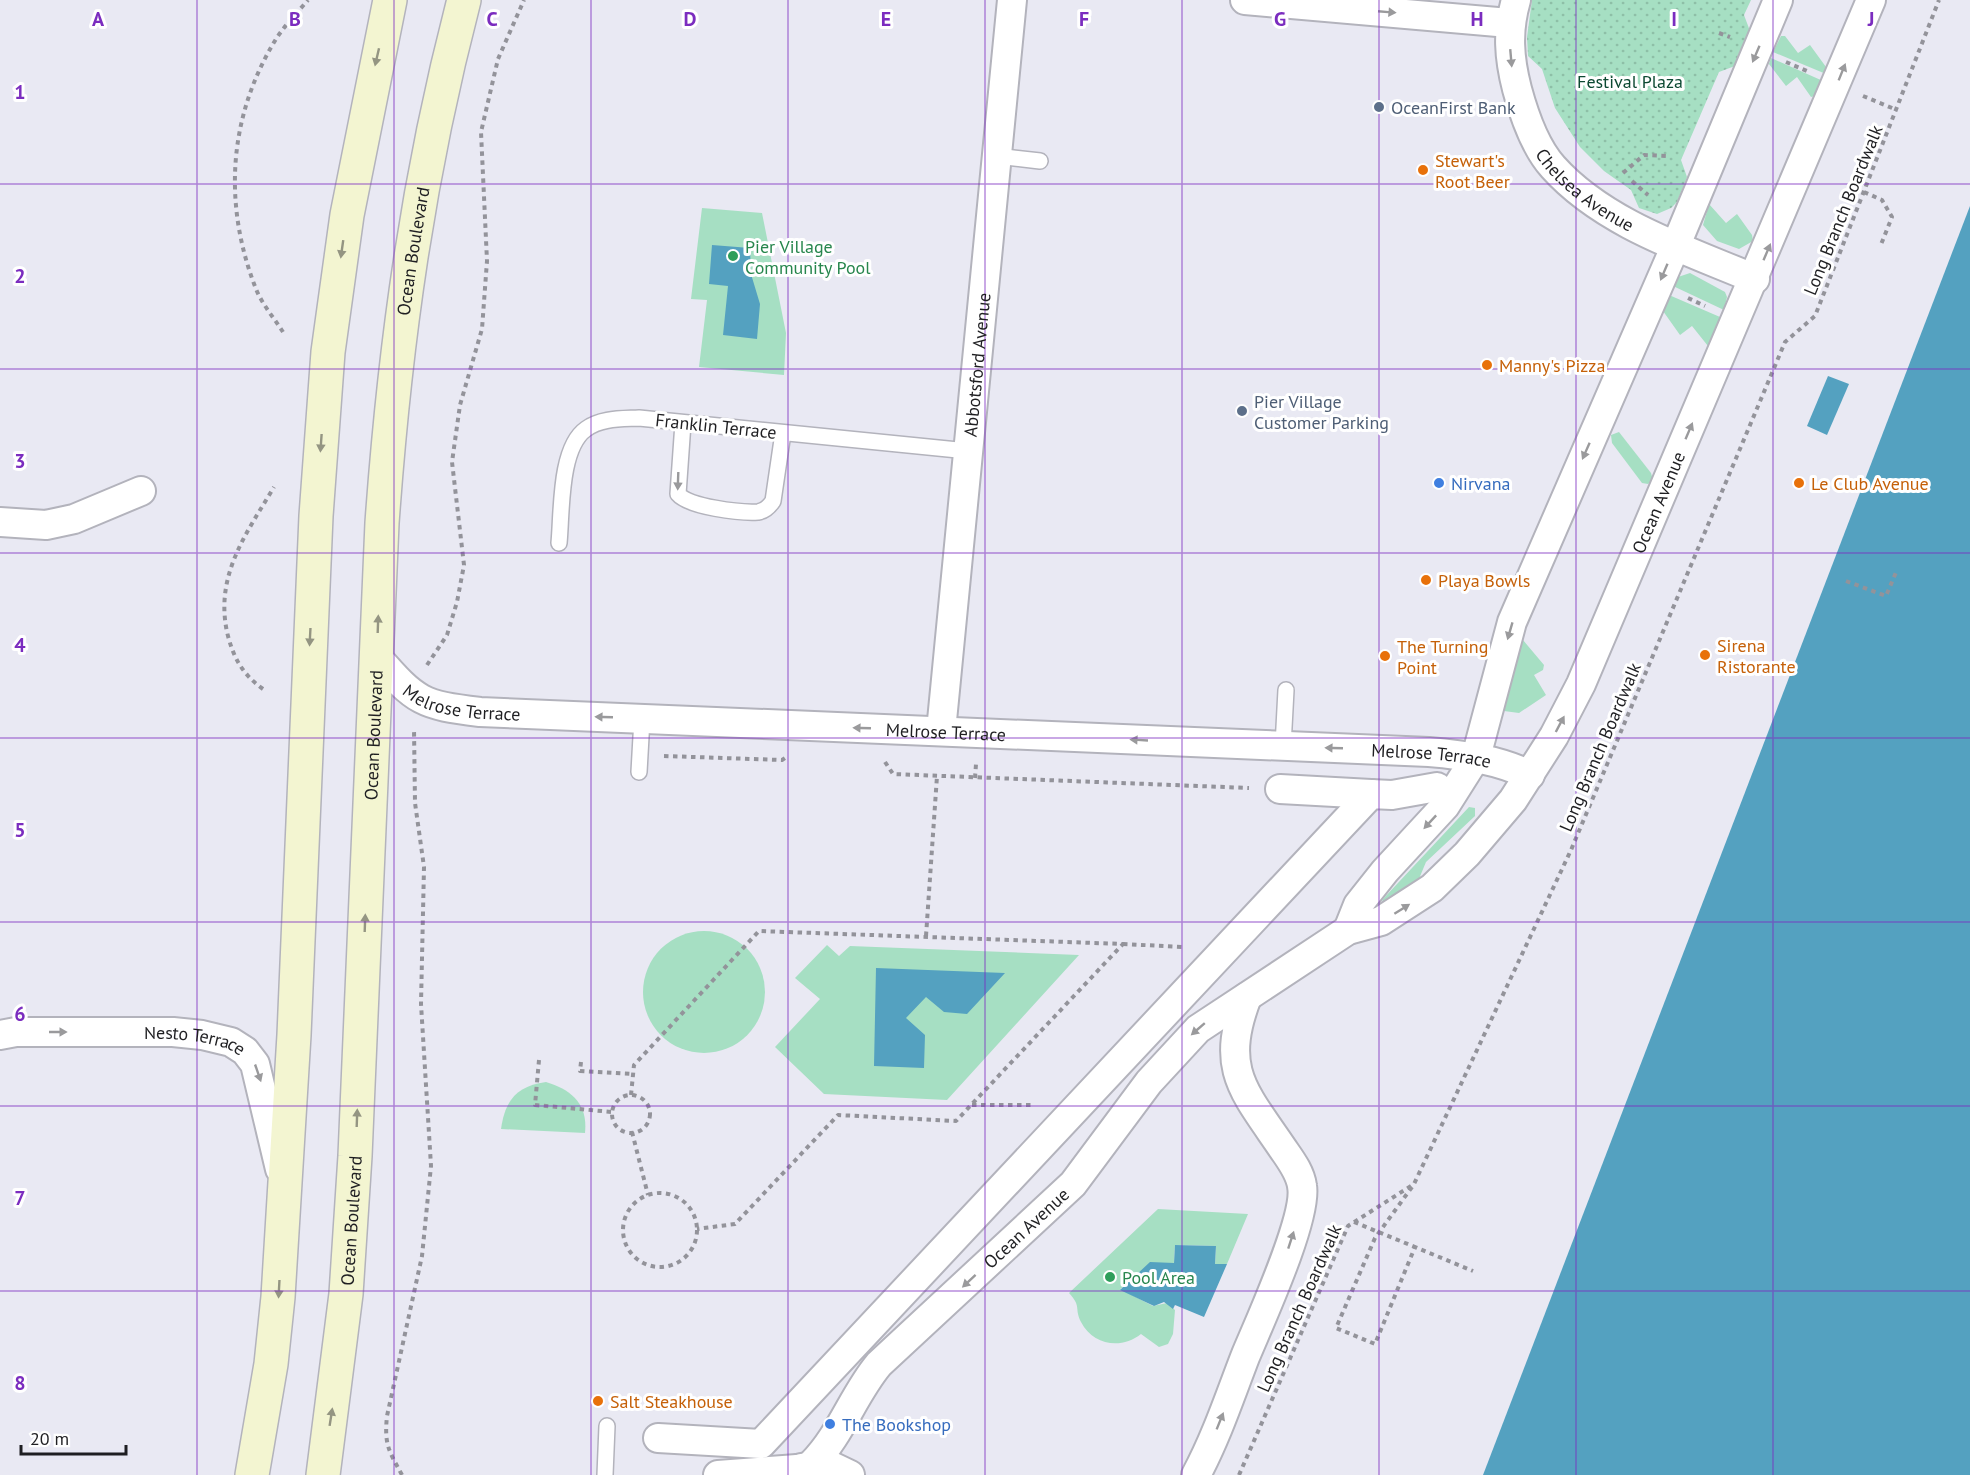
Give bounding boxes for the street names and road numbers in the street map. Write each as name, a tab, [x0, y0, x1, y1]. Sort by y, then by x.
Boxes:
street label: Long Branch Boardwalk	[1798, 121, 1888, 298]
street label: Chelsea Avenue	[1531, 144, 1638, 236]
street label: Ocean Boulevard	[391, 185, 434, 317]
street label: Abbotsford Avenue	[958, 292, 995, 438]
street label: Franklin Terrace	[654, 408, 778, 444]
street label: Ocean Avenue	[1626, 448, 1690, 557]
street label: Long Branch Boardwalk	[1554, 659, 1646, 835]
street label: Ocean Boulevard	[359, 670, 387, 801]
street label: Melrose Terrace	[398, 679, 521, 725]
street label: Melrose Terrace	[885, 718, 1007, 746]
street label: Melrose Terrace	[1371, 738, 1494, 772]
street label: Nesto Terrace	[144, 1021, 250, 1060]
street label: Ocean Boulevard	[335, 1155, 366, 1286]
street label: Ocean Avenue	[978, 1182, 1073, 1273]
street label: Long Branch Boardwalk	[1252, 1220, 1347, 1396]

